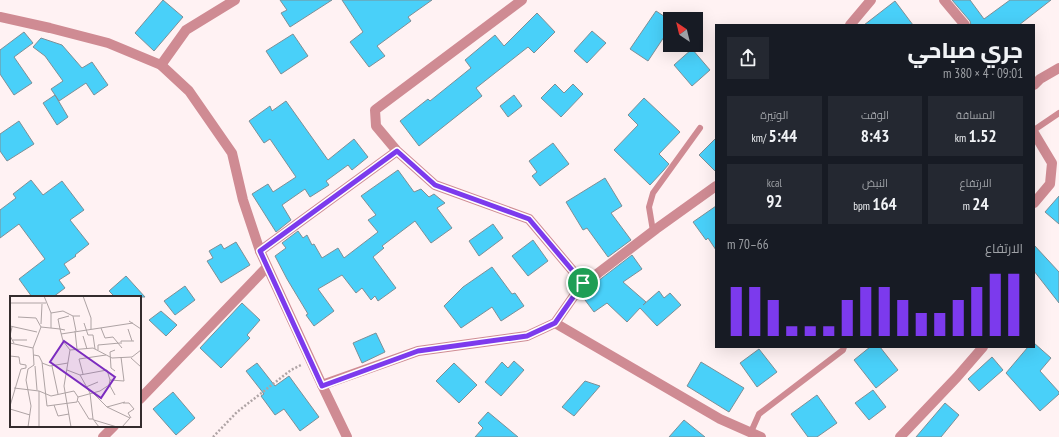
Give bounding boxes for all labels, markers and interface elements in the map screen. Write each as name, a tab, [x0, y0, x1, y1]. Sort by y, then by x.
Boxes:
north arrow	[663, 12, 703, 52]
map controls	[663, 12, 703, 52]
text: جري صباحي	[908, 36, 1023, 64]
button: share	[727, 37, 769, 79]
text: 09:01 · 4 × 380 m	[943, 65, 1023, 82]
text: الوتيرة	[760, 108, 788, 122]
text: الوقت	[861, 108, 889, 122]
text: المسافة	[956, 108, 995, 122]
text: 5:44	[769, 125, 797, 147]
text: 8:43	[861, 125, 889, 147]
text: 1.52	[969, 125, 997, 147]
text: /km	[752, 131, 769, 145]
text: km	[955, 131, 969, 145]
text: kcal	[767, 176, 782, 190]
text: النبض	[862, 176, 888, 190]
text: الارتفاع	[960, 176, 992, 190]
text: 92	[766, 190, 782, 212]
text: 164	[872, 193, 897, 215]
text: 24	[972, 193, 989, 215]
text: bpm	[853, 199, 872, 213]
text: m	[963, 199, 972, 213]
text: 66–70 m	[727, 236, 769, 253]
text: الارتفاع	[985, 240, 1023, 257]
pin	[566, 266, 600, 300]
icon: arrive	[572, 272, 594, 294]
inset map	[10, 296, 141, 427]

